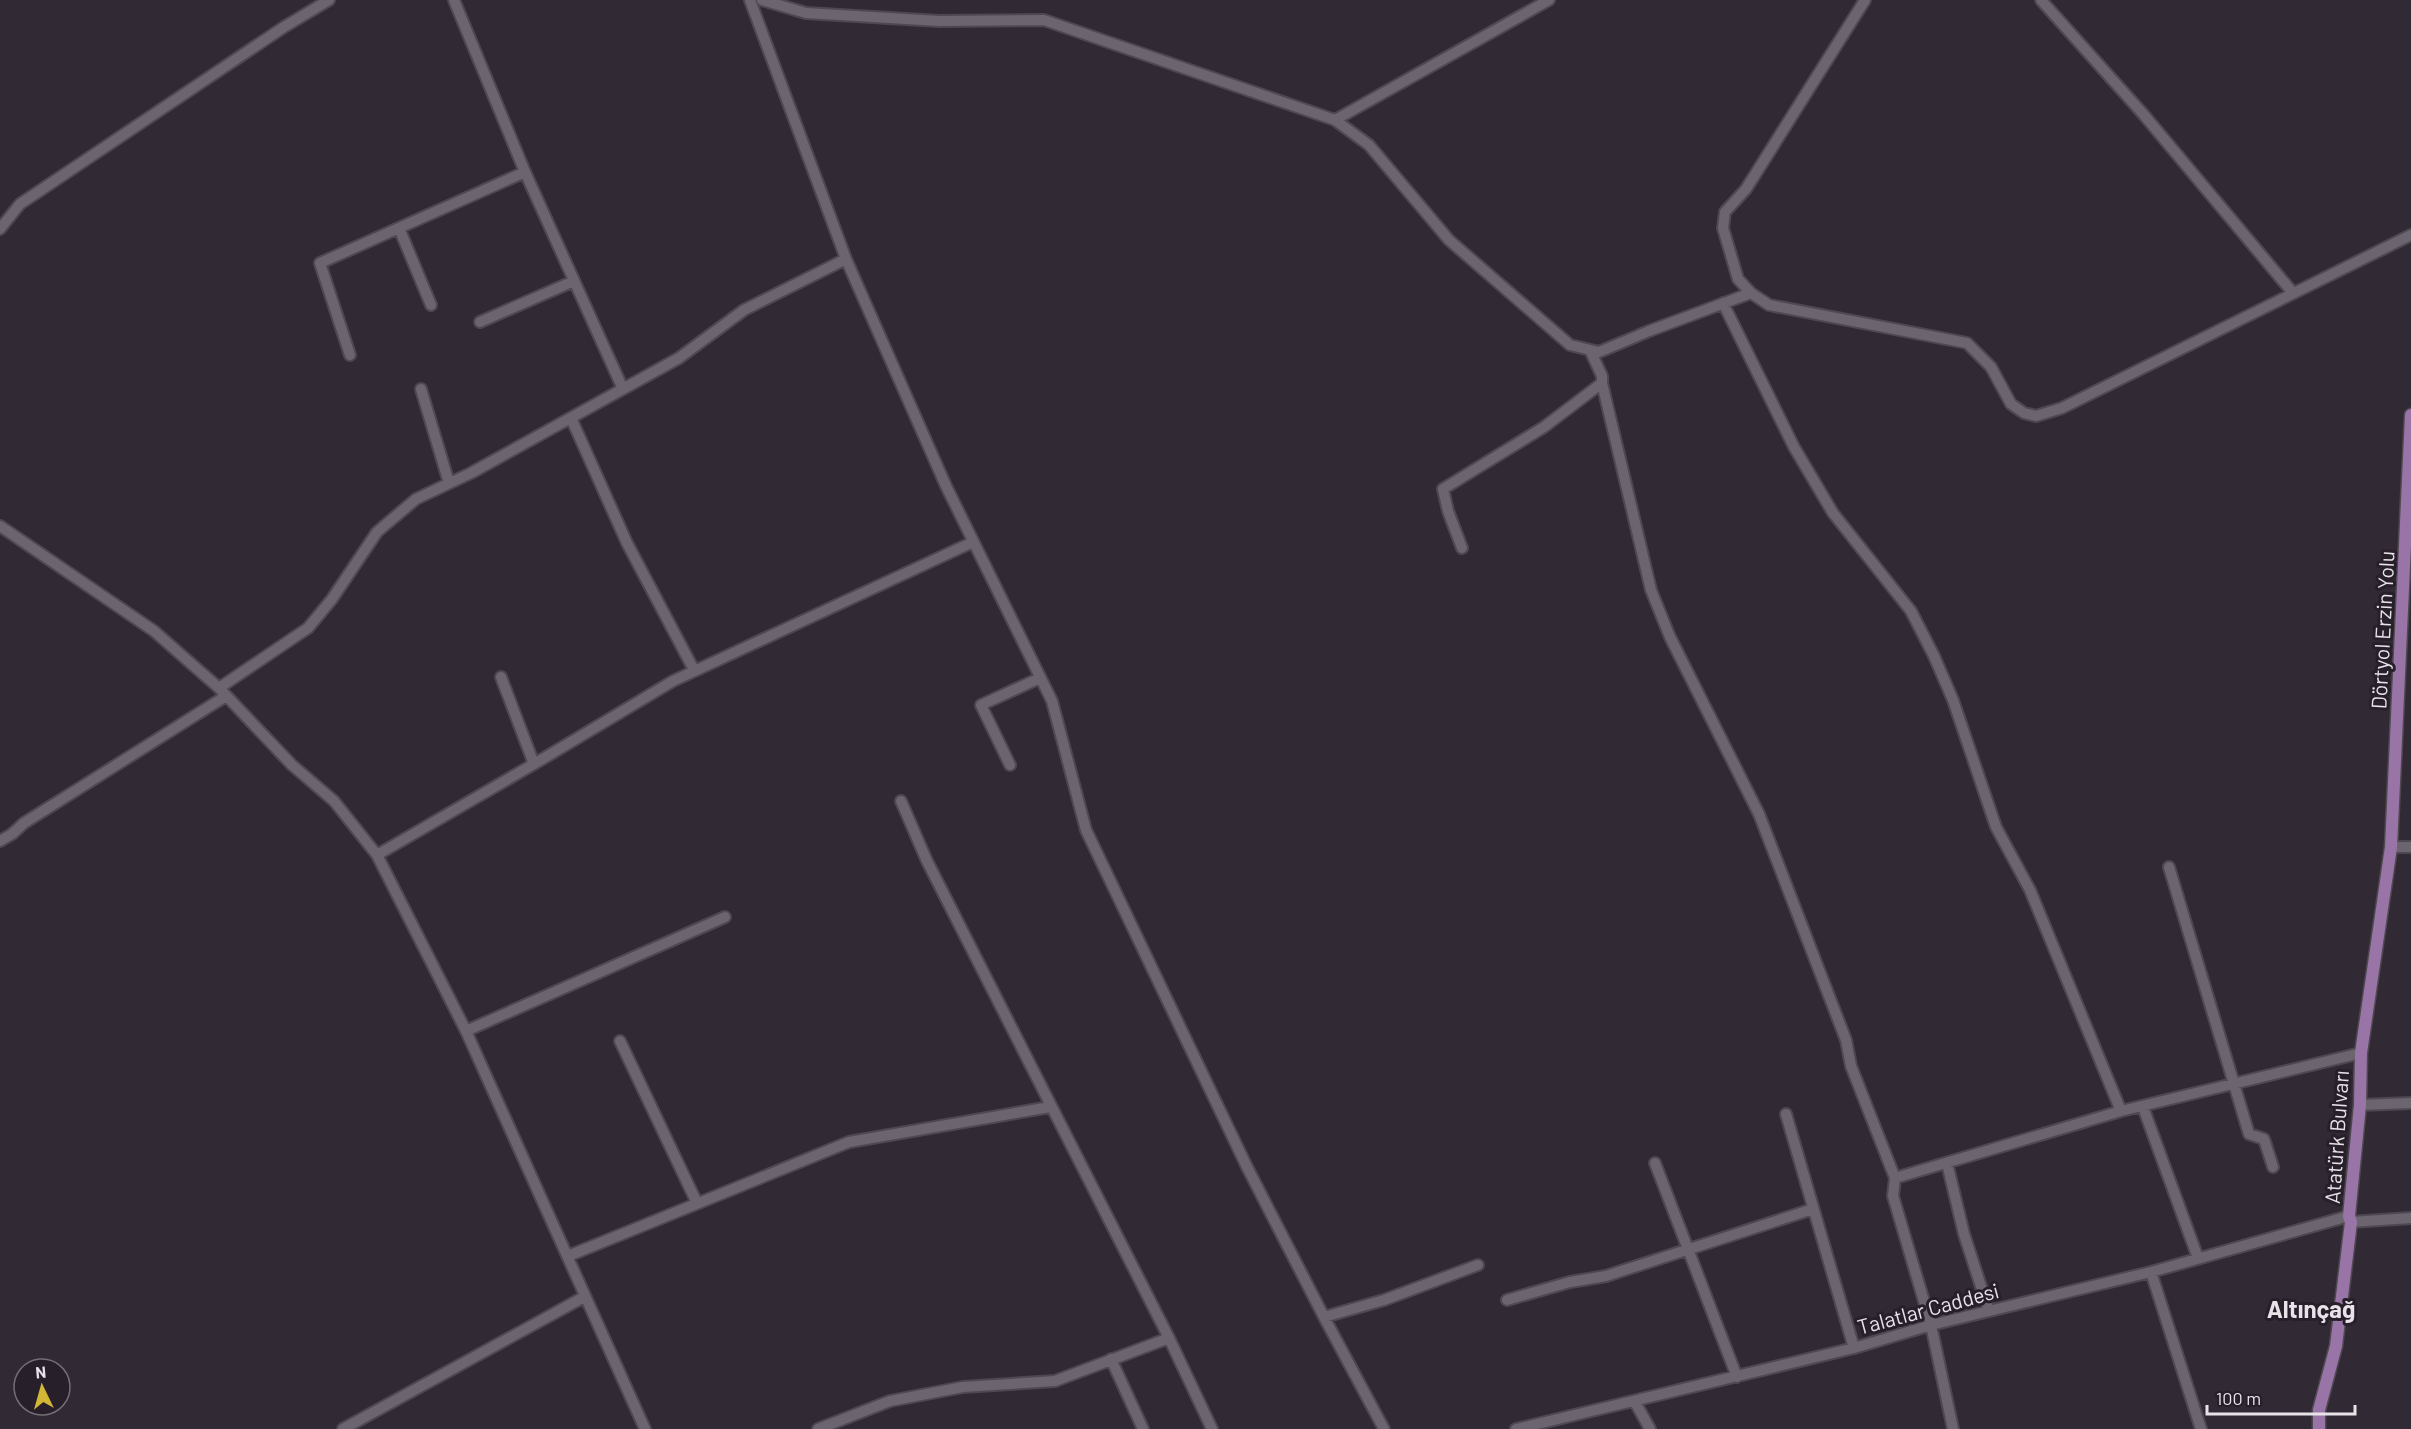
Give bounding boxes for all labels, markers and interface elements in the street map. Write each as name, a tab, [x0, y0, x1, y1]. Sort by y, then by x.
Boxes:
street label: Dörtyol Erzin Yolu	[2365, 550, 2399, 710]
street label: Atatürk Bulvarı	[2319, 1069, 2353, 1205]
street label: Talatlar Caddesi	[1854, 1277, 2002, 1339]
district label: Altınçağ	[2267, 1294, 2355, 1323]
north arrow	[12, 1357, 72, 1417]
text: N	[35, 1362, 47, 1381]
scale bar	[2207, 1378, 2356, 1416]
text: 100 m	[2216, 1387, 2261, 1409]

